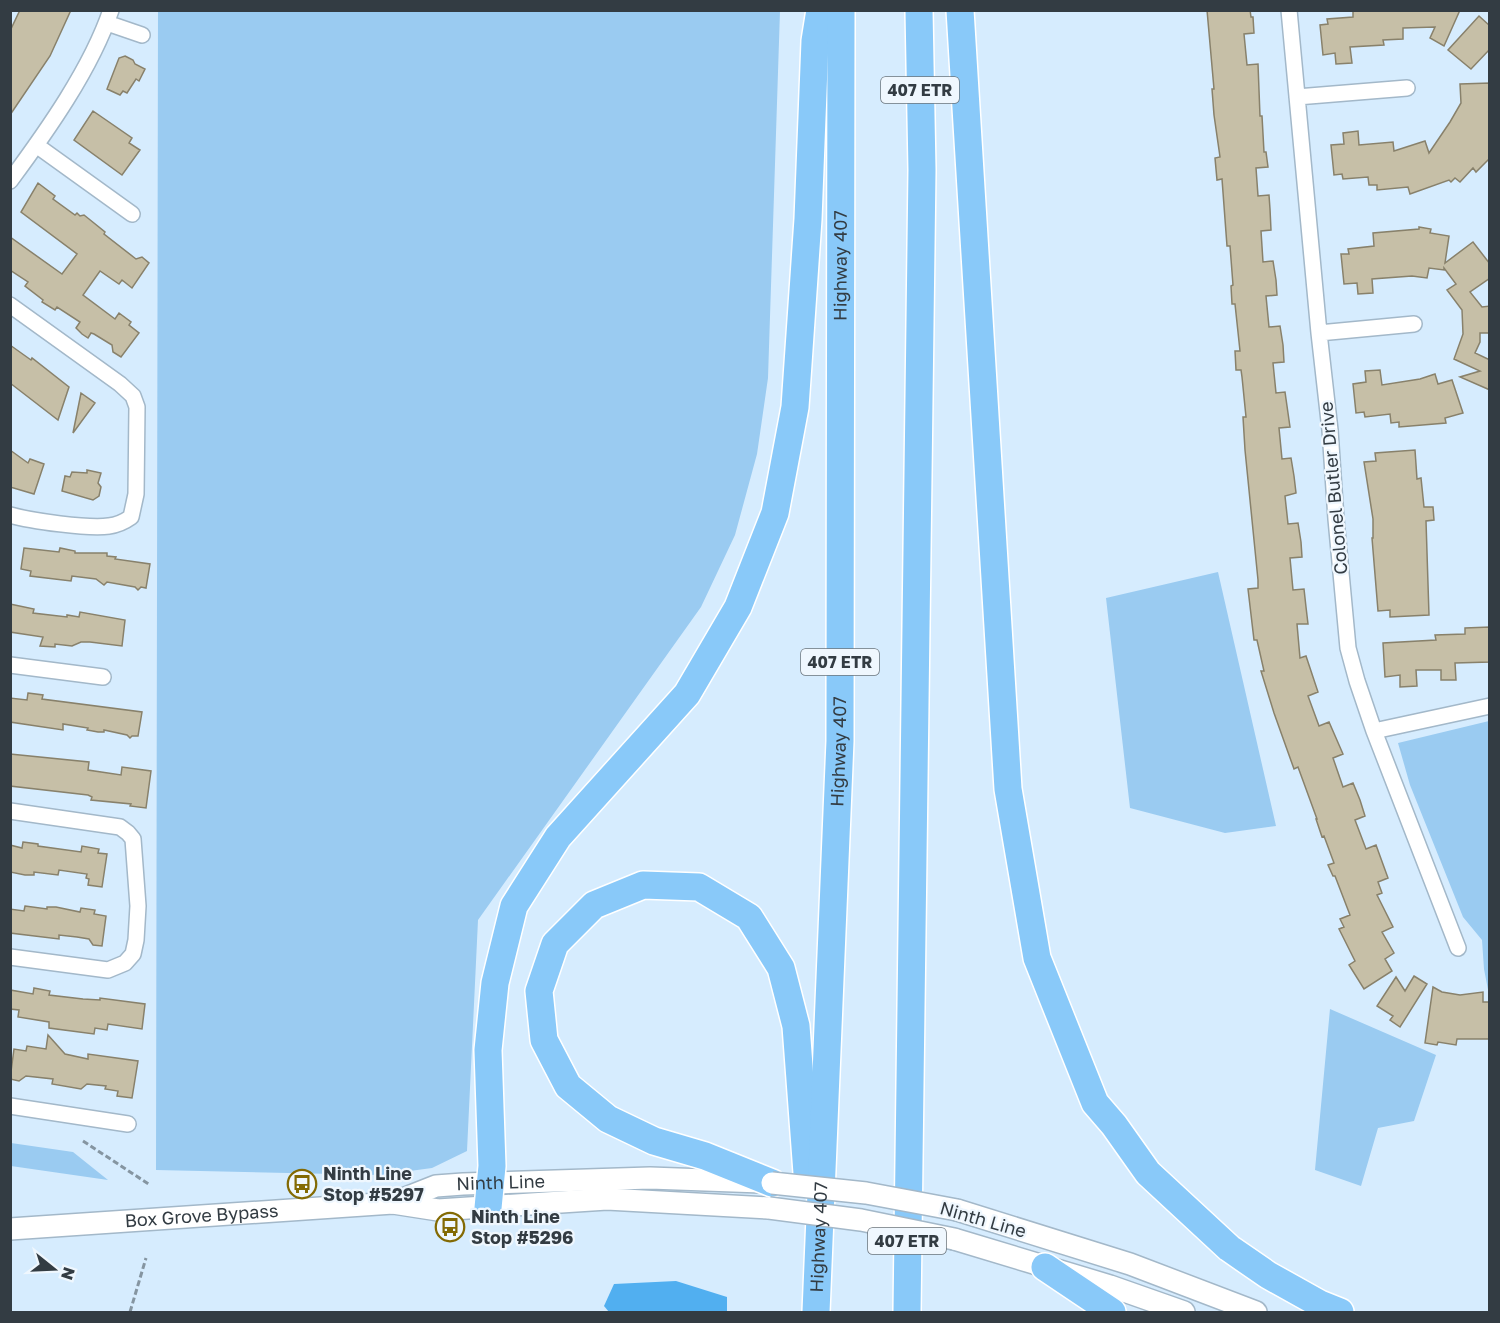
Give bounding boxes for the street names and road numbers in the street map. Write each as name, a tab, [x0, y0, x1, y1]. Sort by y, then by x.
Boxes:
road number: 407 ETR	[881, 77, 959, 103]
street label: Highway 407	[829, 210, 851, 321]
street label: Colonel Butler Drive	[1314, 401, 1352, 575]
road number: 407 ETR	[801, 649, 879, 675]
street label: Highway 407	[825, 696, 850, 807]
street label: Ninth Line	[456, 1169, 545, 1194]
street label: Highway 407	[805, 1181, 831, 1293]
street label: Ninth Line	[938, 1196, 1029, 1242]
street label: Box Grove Bypass	[124, 1199, 279, 1231]
road number: 407 ETR	[868, 1228, 946, 1254]

